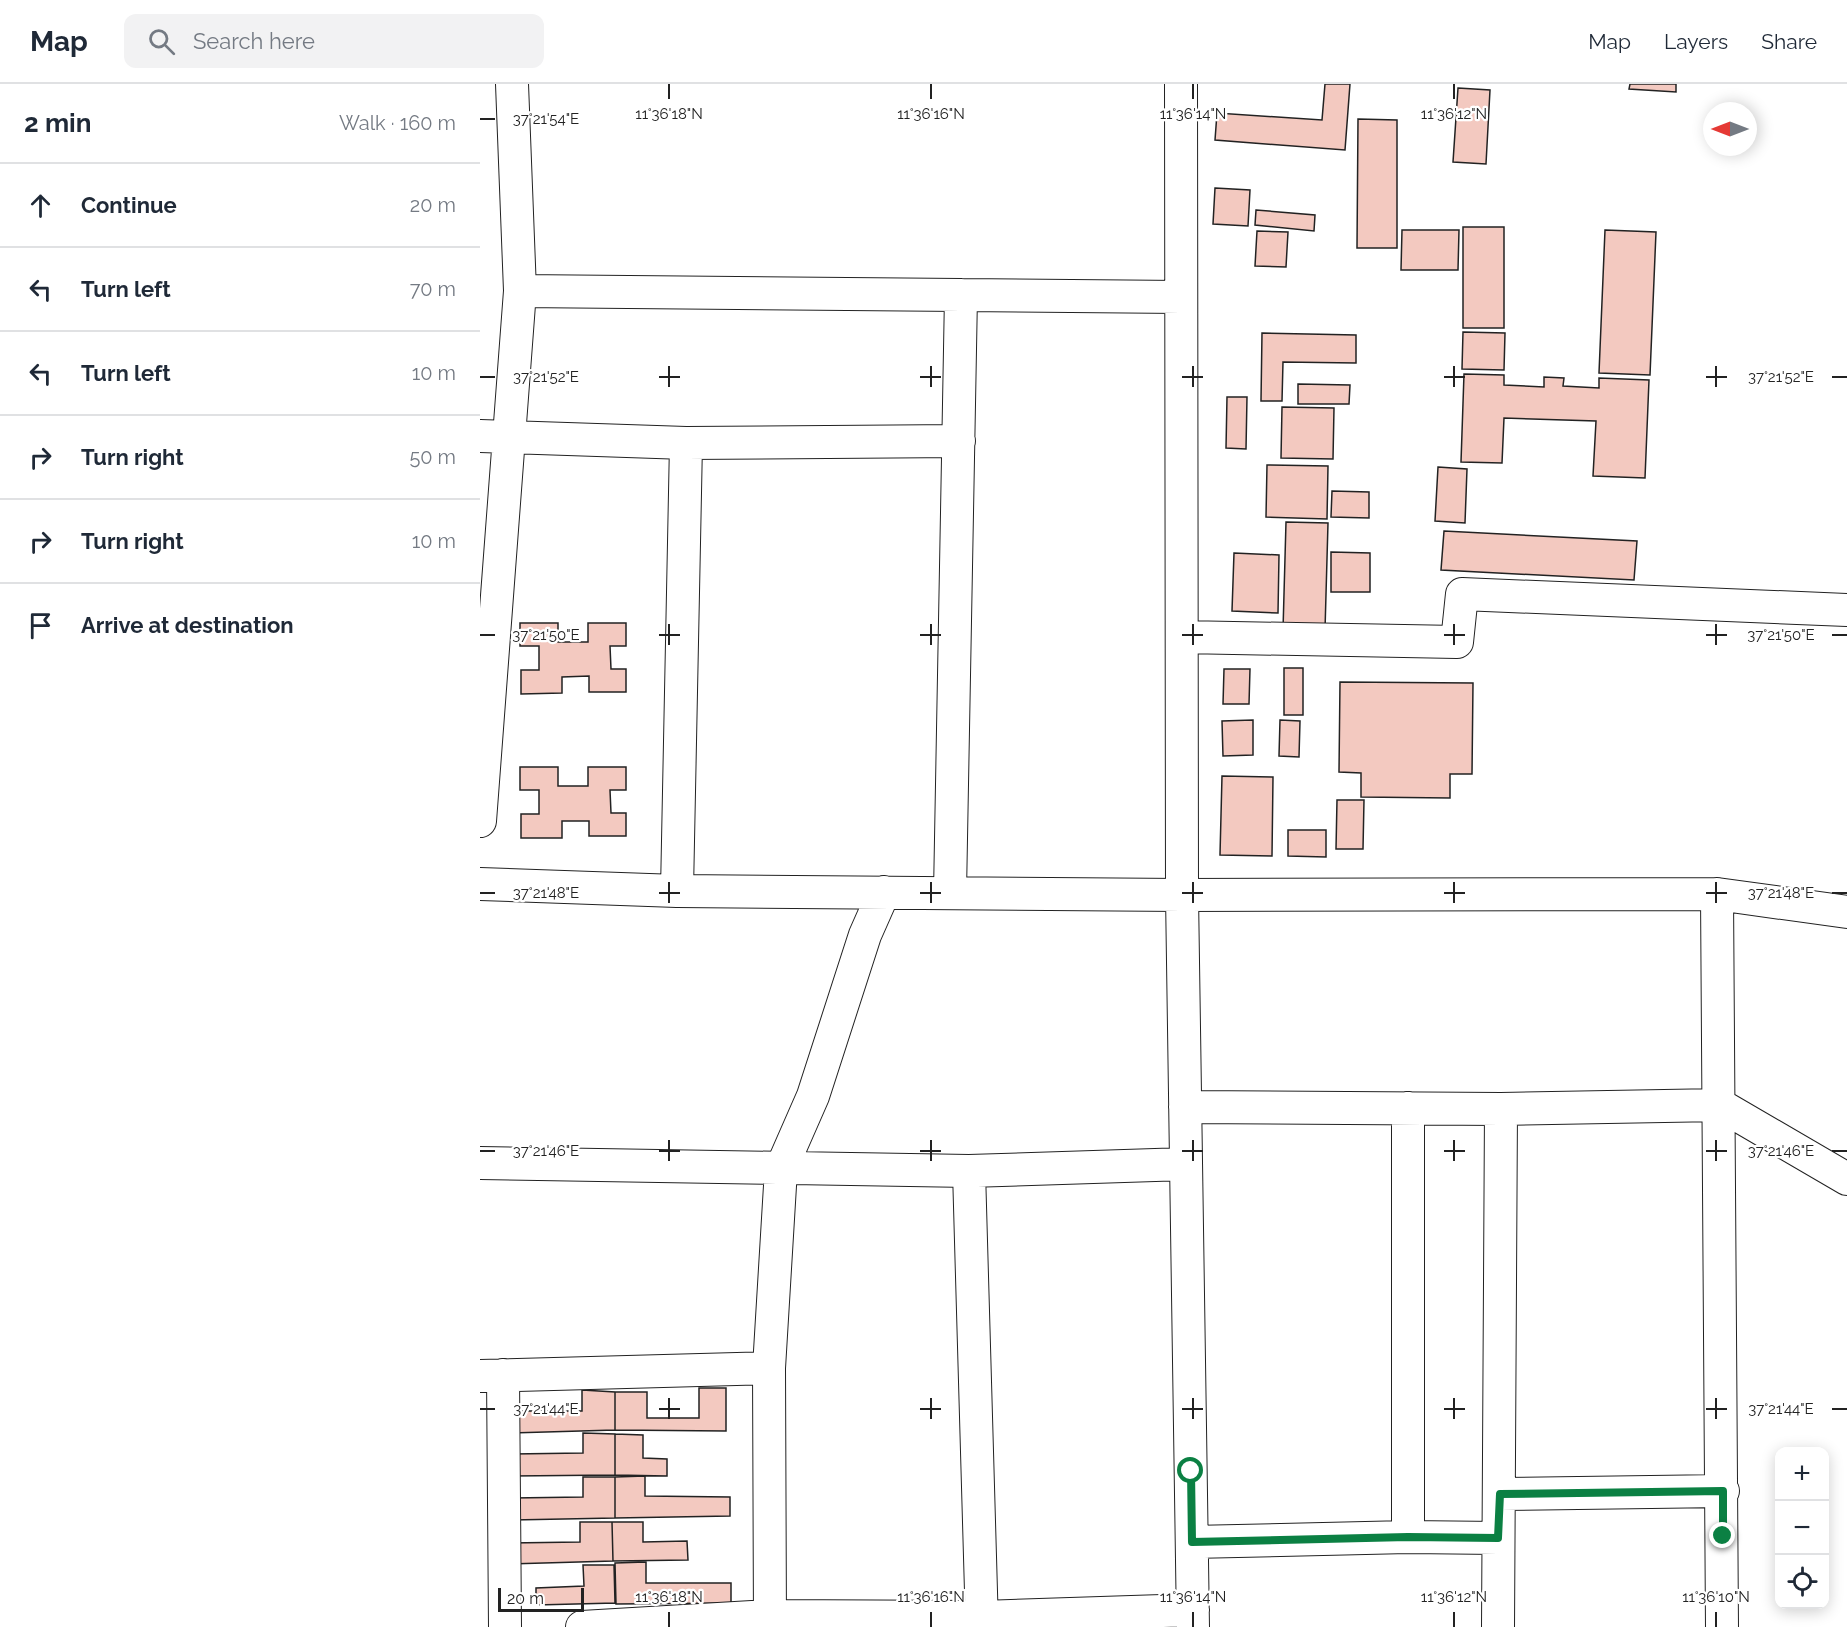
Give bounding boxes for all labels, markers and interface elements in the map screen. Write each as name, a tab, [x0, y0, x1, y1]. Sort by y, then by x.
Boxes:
search box	[124, 14, 544, 68]
text: Map	[30, 25, 88, 58]
icon: search	[145, 25, 178, 58]
text: Search here	[193, 28, 315, 54]
text: Map	[1588, 29, 1631, 54]
text: Layers	[1664, 29, 1728, 54]
text: Share	[1761, 29, 1817, 54]
north arrow	[1703, 102, 1757, 156]
text: 11°36'18"N	[635, 105, 703, 123]
text: 11°36'16"N	[897, 105, 965, 123]
text: 11°36'14"N	[1160, 105, 1226, 123]
text: 11°36'12"N	[1421, 105, 1487, 123]
text: 2 min	[24, 108, 91, 138]
text: 37°21'54"E	[513, 110, 579, 128]
text: Walk · 160 m	[339, 111, 456, 135]
icon: ahead	[24, 189, 57, 222]
text: Continue	[81, 192, 177, 218]
text: 20 m	[410, 193, 456, 217]
icon: left	[24, 273, 57, 306]
text: Turn left	[81, 276, 171, 302]
text: 70 m	[410, 277, 456, 301]
icon: left	[24, 357, 57, 390]
text: Turn left	[81, 360, 171, 386]
text: 10 m	[412, 361, 456, 385]
text: 37°21'52"E	[513, 368, 579, 386]
text: 37°21'52"E	[1748, 368, 1814, 386]
icon: right	[24, 441, 57, 474]
text: Turn right	[81, 444, 184, 470]
text: 50 m	[409, 445, 456, 469]
icon: right	[24, 525, 57, 558]
text: Turn right	[81, 528, 184, 554]
text: 10 m	[412, 529, 456, 553]
icon: arrive	[24, 609, 57, 642]
text: Arrive at destination	[81, 612, 294, 638]
text: 37°21'50"E	[512, 626, 580, 644]
text: 37°21'50"E	[1747, 626, 1815, 644]
text: 37°21'48"E	[513, 884, 579, 902]
text: 37°21'48"E	[1748, 884, 1814, 902]
text: 37°21'46"E	[513, 1142, 579, 1160]
text: 37°21'46"E	[1748, 1142, 1814, 1160]
text: 37°21'44"E	[513, 1400, 579, 1418]
text: 37°21'44"E	[1748, 1400, 1814, 1418]
map controls	[1775, 1447, 1829, 1609]
button: +	[1775, 1447, 1829, 1501]
route start	[1177, 1457, 1203, 1483]
button: −	[1775, 1501, 1829, 1555]
route end	[1709, 1522, 1735, 1548]
button: locate	[1775, 1555, 1829, 1609]
scale bar	[498, 1585, 584, 1612]
text: 11°36'18"N	[635, 1588, 703, 1606]
text: 11°36'16"N	[897, 1588, 965, 1606]
text: 11°36'14"N	[1160, 1588, 1226, 1606]
text: 11°36'12"N	[1421, 1588, 1487, 1606]
text: 11°36'10"N	[1682, 1588, 1750, 1606]
text: 20 m	[507, 1589, 544, 1608]

